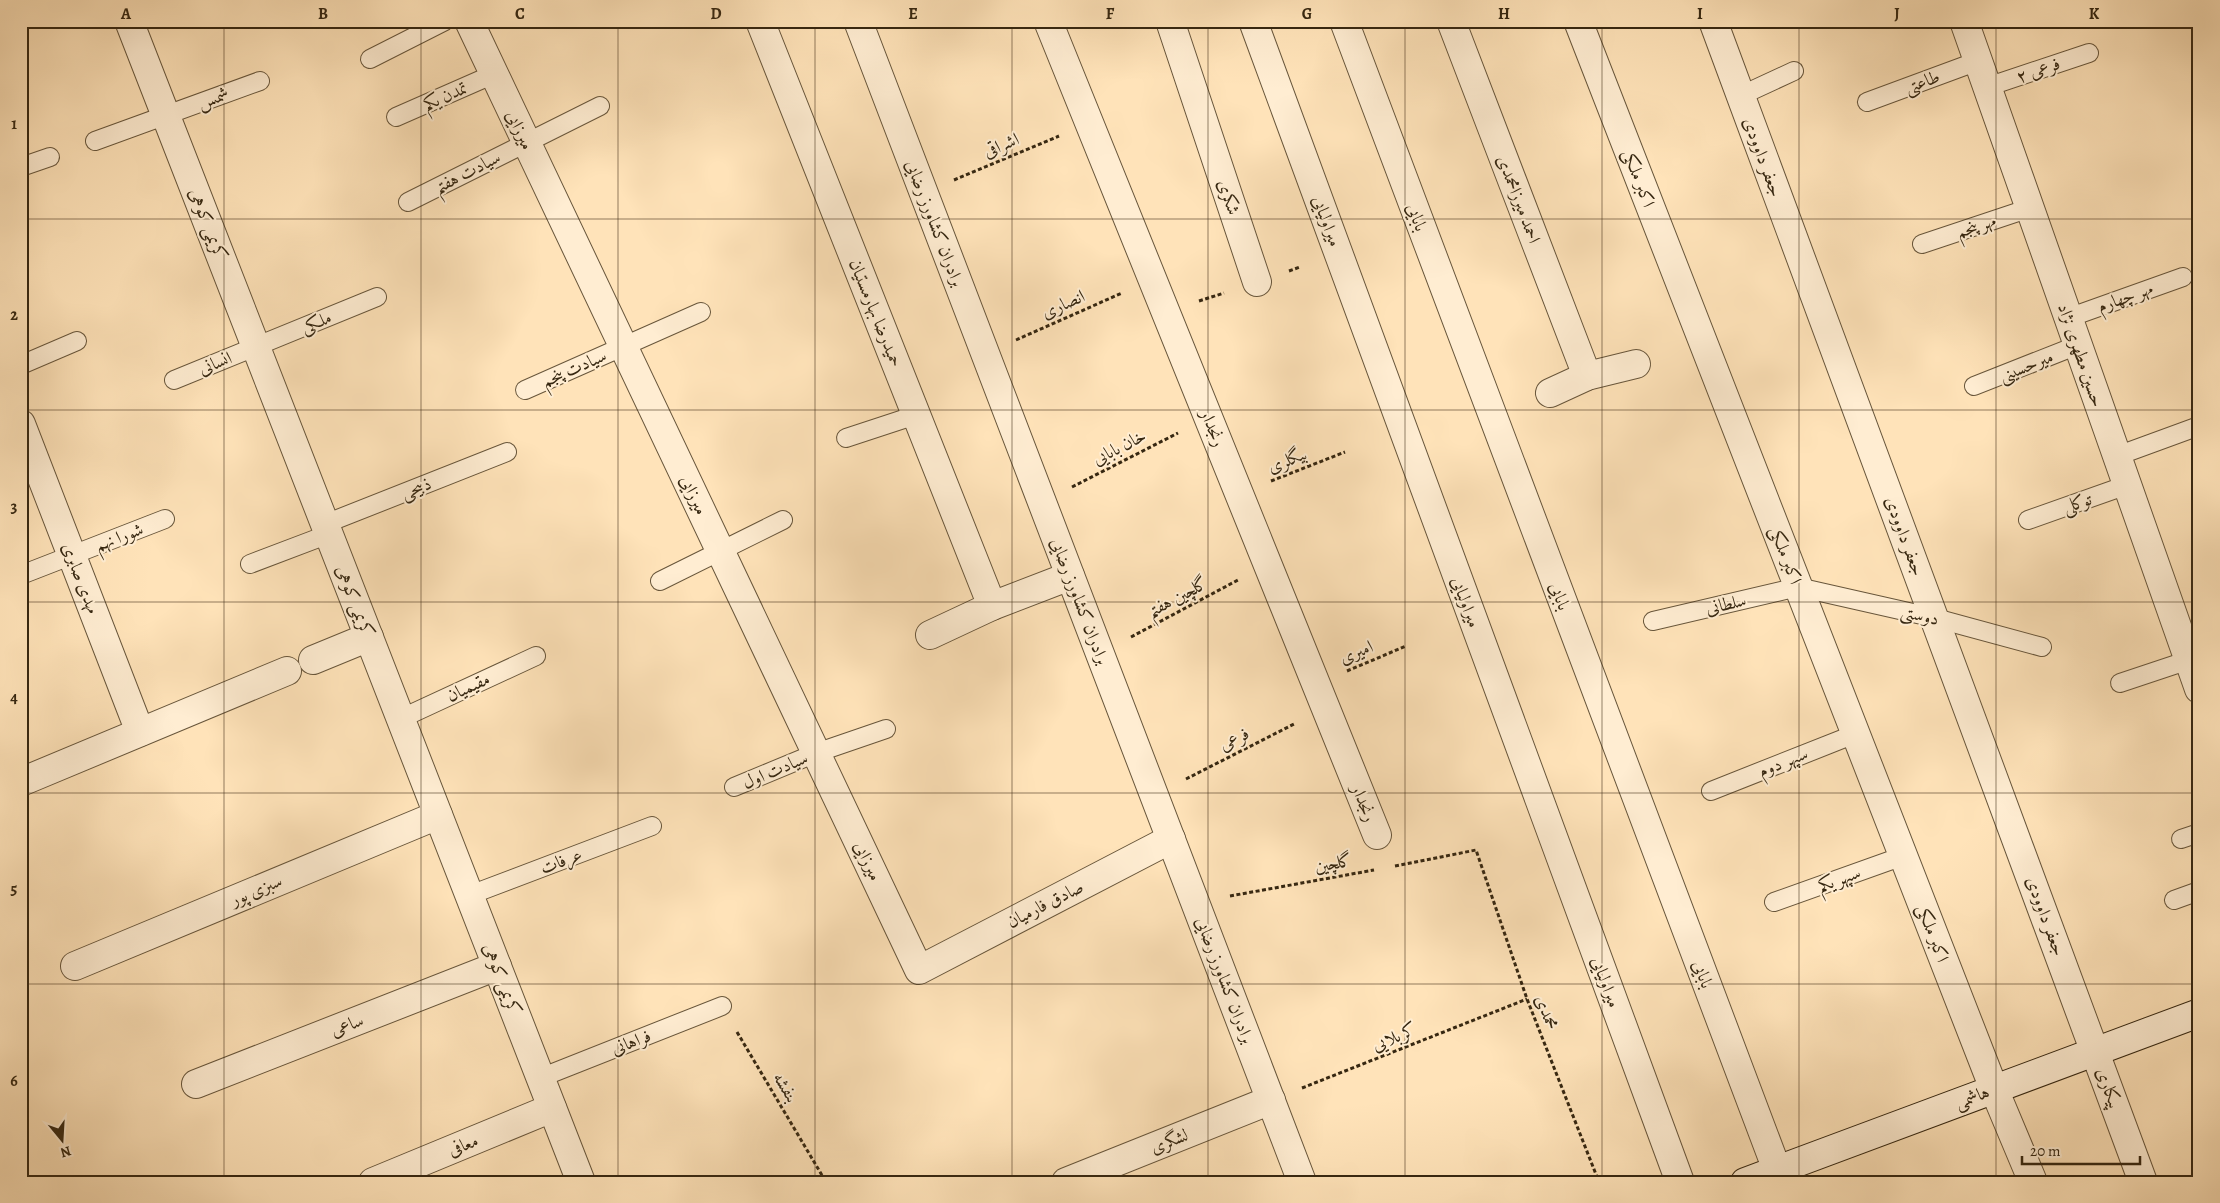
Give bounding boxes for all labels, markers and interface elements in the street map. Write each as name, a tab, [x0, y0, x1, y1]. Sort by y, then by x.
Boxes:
text: A	[120, 3, 132, 25]
text: B	[318, 3, 328, 25]
text: C	[515, 3, 525, 25]
text: D	[710, 3, 722, 25]
text: E	[908, 3, 918, 25]
text: F	[1106, 3, 1115, 25]
text: G	[1302, 3, 1312, 25]
text: H	[1498, 3, 1510, 25]
text: I	[1697, 3, 1703, 25]
text: J	[1894, 3, 1900, 25]
text: K	[2089, 3, 2100, 25]
street label: فرعی ۲	[2013, 51, 2063, 89]
street label: طاعتی	[1901, 64, 1943, 101]
street label: تمدن یکم	[419, 76, 473, 121]
street label: شمس	[194, 81, 232, 115]
street label: میرزایی	[500, 106, 540, 154]
text: 1	[11, 113, 17, 135]
street label: جعفر داوودی	[1737, 114, 1789, 200]
street label: اشراقی	[979, 127, 1023, 163]
street label: سیادت هفتم	[429, 145, 507, 204]
street label: اکبر ملکی	[1616, 146, 1661, 211]
street label: احمد میرزامحمدی	[1491, 152, 1547, 247]
street label: برادران کشاورز رضایی	[900, 156, 970, 290]
street label: شکری	[1212, 176, 1246, 218]
street label: کریمی کوهی	[183, 185, 233, 263]
street label: میراولیایی	[1307, 192, 1347, 250]
street label: بابایی	[1401, 199, 1433, 235]
street label: مهر پنجم	[1953, 208, 2001, 249]
street label: حمیدرضا بهارمستیان	[843, 255, 909, 371]
street label: مهر چهارم	[2094, 276, 2158, 322]
street label: انصاری	[1037, 284, 1089, 324]
street label: حسین مطهری نژاد	[2052, 300, 2110, 410]
text: 2	[10, 304, 18, 326]
street label: ملکی	[297, 305, 335, 340]
street label: سیادت پنجم	[538, 343, 612, 397]
street label: میرحسینی	[1995, 344, 2057, 389]
street label: انسانی	[195, 345, 235, 381]
street label: رنجدار	[1194, 404, 1231, 450]
street label: خان بابایی	[1088, 423, 1150, 471]
street label: بیگلری	[1264, 441, 1310, 479]
street label: ذبیحی	[397, 471, 435, 505]
street label: میرزایی	[674, 471, 714, 519]
street label: توکلی	[2059, 487, 2096, 520]
street label: جعفر داوودی	[1879, 493, 1931, 579]
text: 3	[11, 496, 18, 518]
street label: شورا نهم	[91, 517, 148, 562]
street label: اکبر ملکی	[1763, 523, 1808, 588]
street label: برادران کشاورز رضایی	[1045, 534, 1115, 668]
street label: مهدی صابری	[56, 539, 106, 617]
street label: کریمی کوهی	[330, 562, 380, 640]
street label: گلچین هفتم	[1142, 571, 1215, 628]
street label: میراولیایی	[1446, 573, 1486, 631]
street label: بابایی	[1544, 578, 1576, 614]
street label: سلطانی	[1703, 588, 1749, 620]
street label: دوستی	[1898, 599, 1942, 632]
street label: امیری	[1335, 634, 1377, 670]
street label: مقیمیان	[442, 667, 494, 707]
text: 4	[10, 687, 18, 709]
street label: فرعی	[1215, 721, 1253, 757]
street label: سپهر دوم	[1755, 741, 1813, 787]
street label: سیادت اول	[739, 745, 811, 795]
street label: رنجدار	[1345, 779, 1382, 825]
street label: میرزایی	[848, 837, 888, 885]
street label: عرفات	[537, 842, 586, 881]
street label: گلچین	[1313, 848, 1353, 878]
street label: سپهر یکم	[1814, 860, 1866, 903]
street label: سبزی پور	[225, 868, 286, 913]
street label: جعفر داوودی	[2020, 873, 2072, 959]
street label: صادق فارمیان	[1003, 874, 1087, 934]
text: 5	[11, 878, 18, 900]
street label: اکبر ملکی	[1910, 901, 1955, 966]
street label: برادران کشاورز رضایی	[1190, 913, 1260, 1047]
street label: کریمی کوهی	[477, 940, 527, 1018]
street label: میراولیایی	[1586, 953, 1626, 1011]
street label: بابایی	[1687, 956, 1719, 992]
street label: محمدی	[1529, 991, 1565, 1033]
street label: ساعی	[327, 1008, 367, 1042]
street label: کربلایی	[1368, 1017, 1420, 1057]
street label: فراهانی	[608, 1023, 654, 1061]
street label: پیکاری	[2089, 1064, 2127, 1113]
street label: بنفشه	[768, 1067, 804, 1107]
text: 6	[10, 1070, 18, 1092]
street label: هاشمی	[1951, 1080, 1993, 1114]
north arrow	[38, 1116, 88, 1166]
street label: لشگری	[1146, 1123, 1192, 1159]
street label: معافی	[444, 1128, 482, 1162]
scale bar	[2022, 1133, 2140, 1165]
text: N	[58, 1141, 74, 1162]
text: 20 m	[2030, 1141, 2061, 1161]

